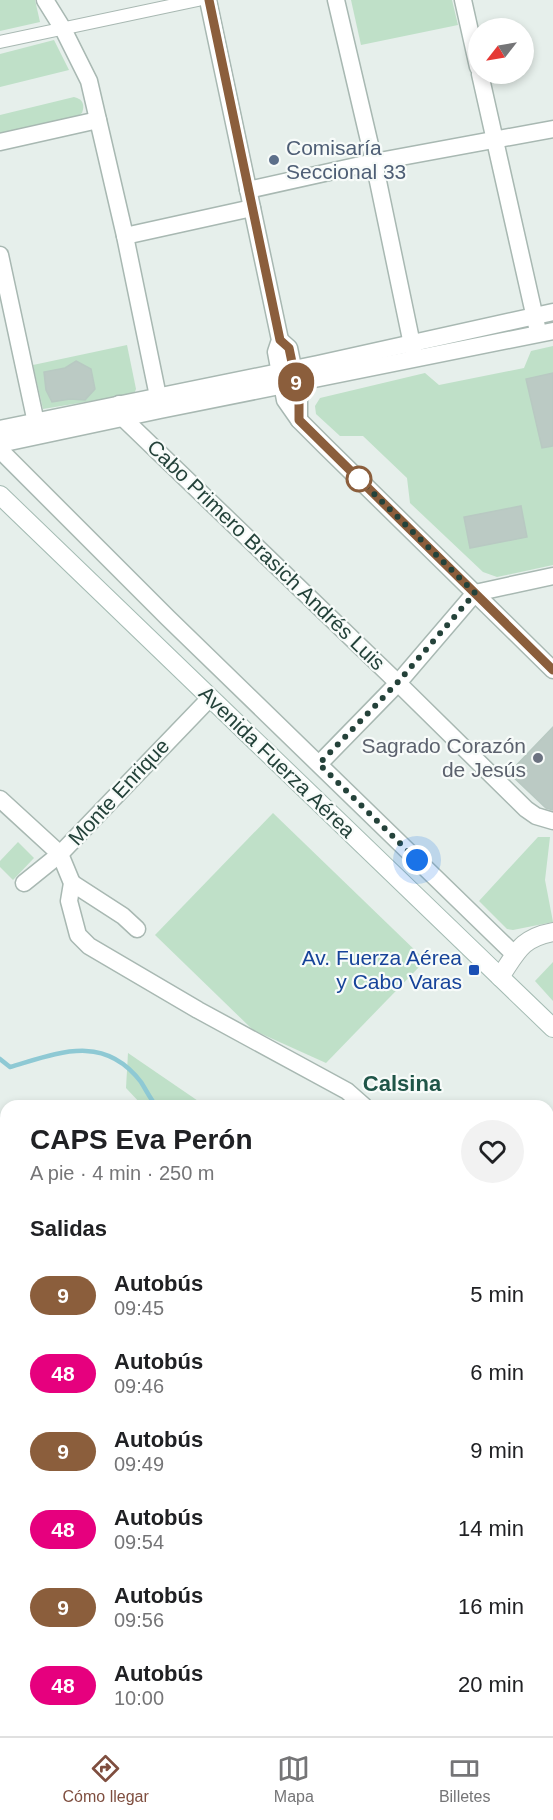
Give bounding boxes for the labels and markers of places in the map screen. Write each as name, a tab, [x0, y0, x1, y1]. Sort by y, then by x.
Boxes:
place label: Comisaría Seccional 33	[286, 136, 406, 183]
marker: Comisaría Seccional 33	[267, 153, 281, 167]
unlabelled marker	[346, 466, 372, 492]
place label: Sagrado Corazón de Jesús	[361, 734, 526, 781]
marker: Sagrado Corazón de Jesús	[531, 751, 545, 765]
place label: Av. Fuerza Aérea y Cabo Varas	[302, 946, 462, 993]
marker: Av. Fuerza Aérea y Cabo Varas	[467, 963, 481, 977]

